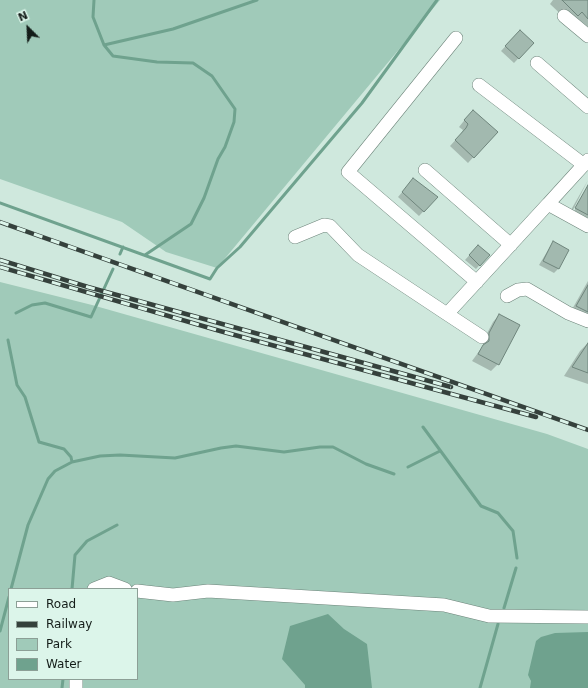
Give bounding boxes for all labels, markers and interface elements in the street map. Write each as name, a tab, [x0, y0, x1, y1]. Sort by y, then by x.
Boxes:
north arrow	[8, 8, 48, 48]
text: N	[16, 9, 30, 24]
legend	[8, 588, 138, 680]
text: Road	[46, 597, 76, 611]
text: Railway	[46, 617, 92, 631]
text: Park	[46, 637, 72, 651]
text: Water	[46, 657, 81, 671]

